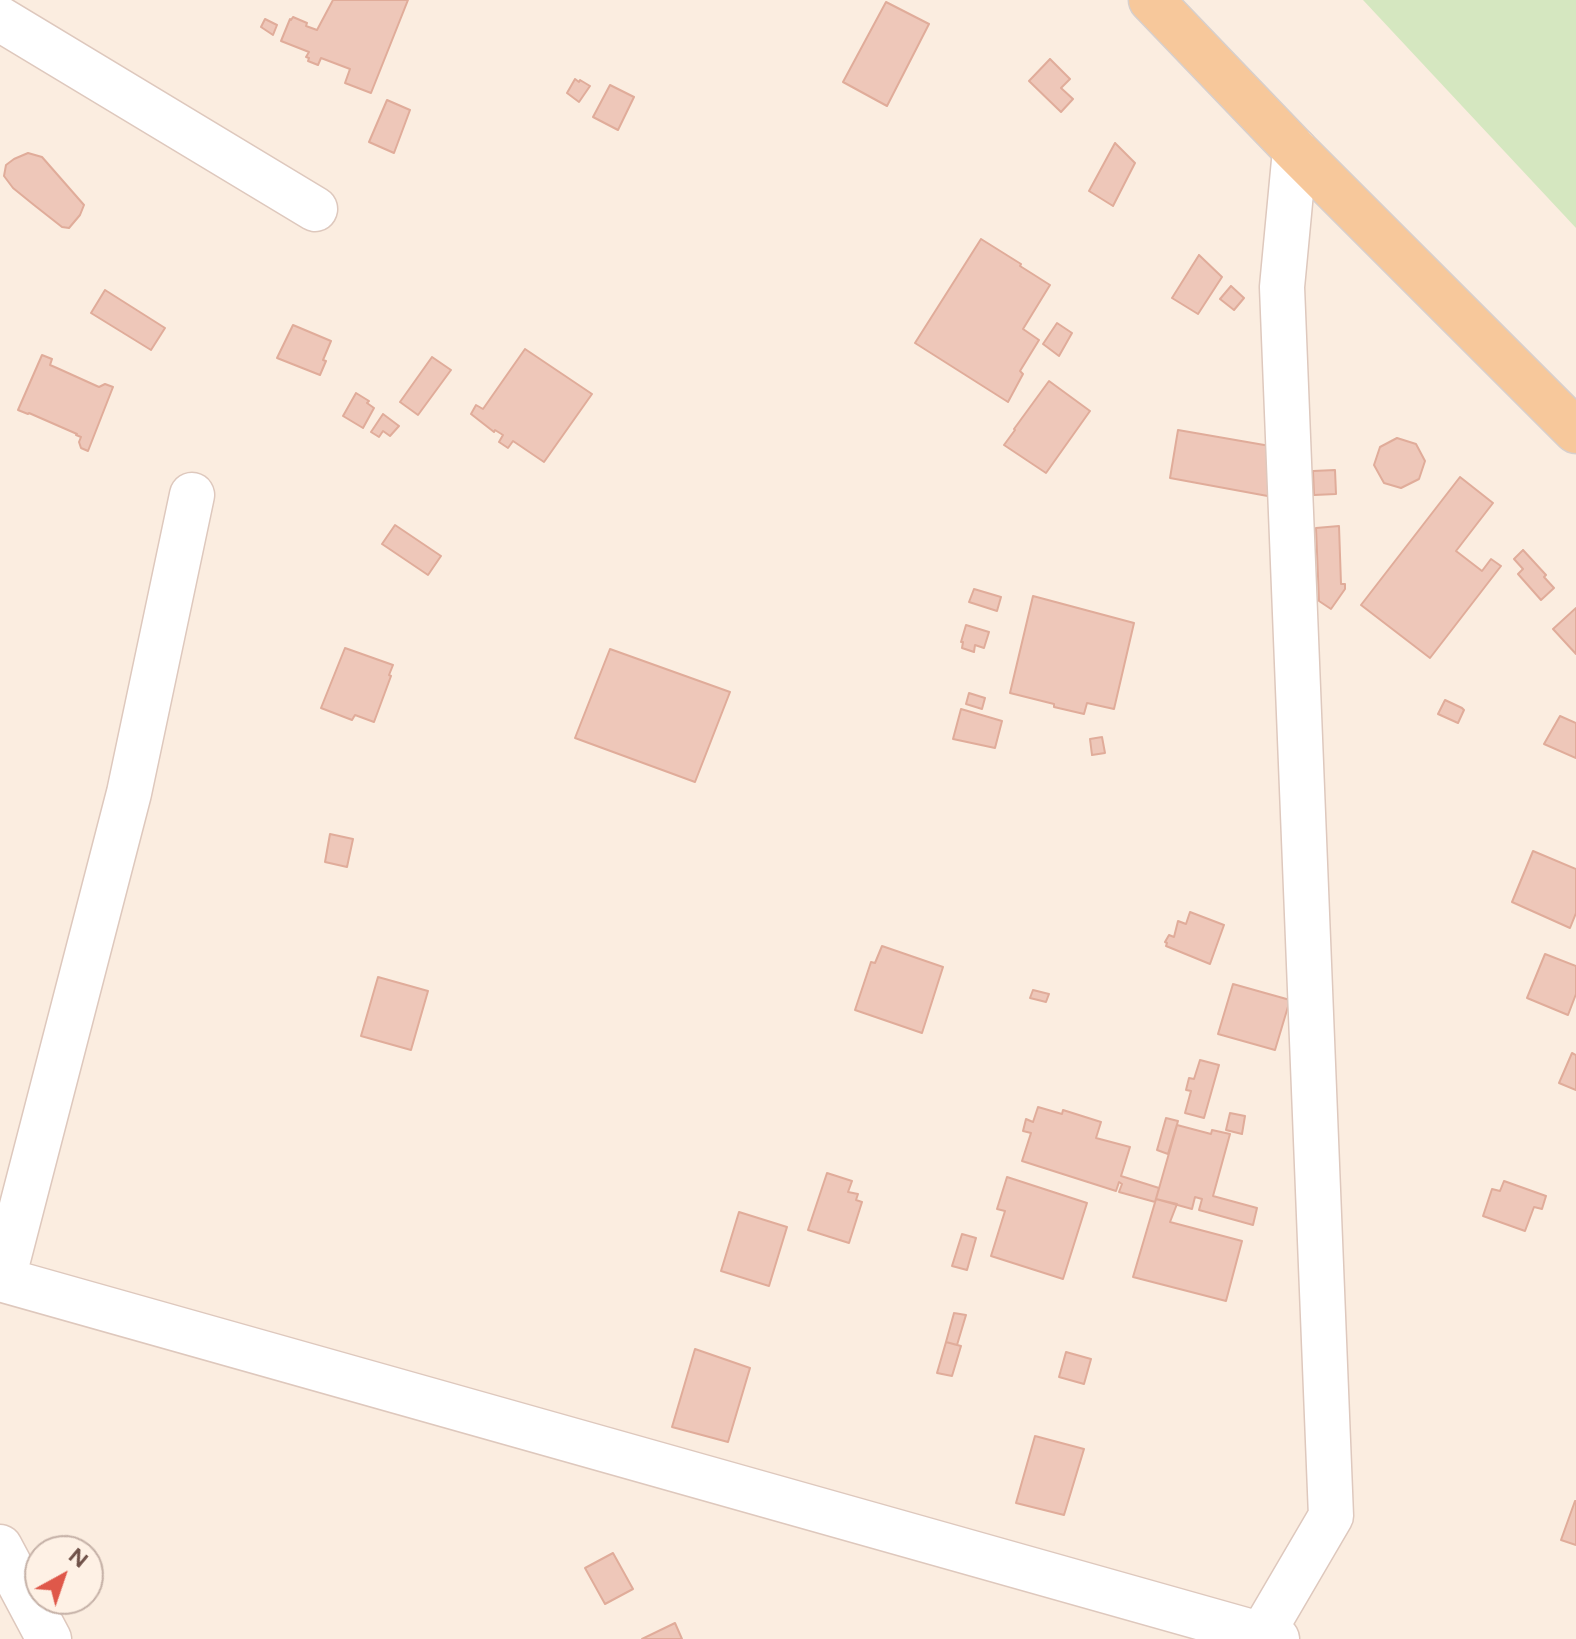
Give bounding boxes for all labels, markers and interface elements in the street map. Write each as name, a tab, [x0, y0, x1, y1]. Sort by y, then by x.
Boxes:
north arrow	[24, 1535, 104, 1615]
text: N	[63, 1542, 94, 1574]

